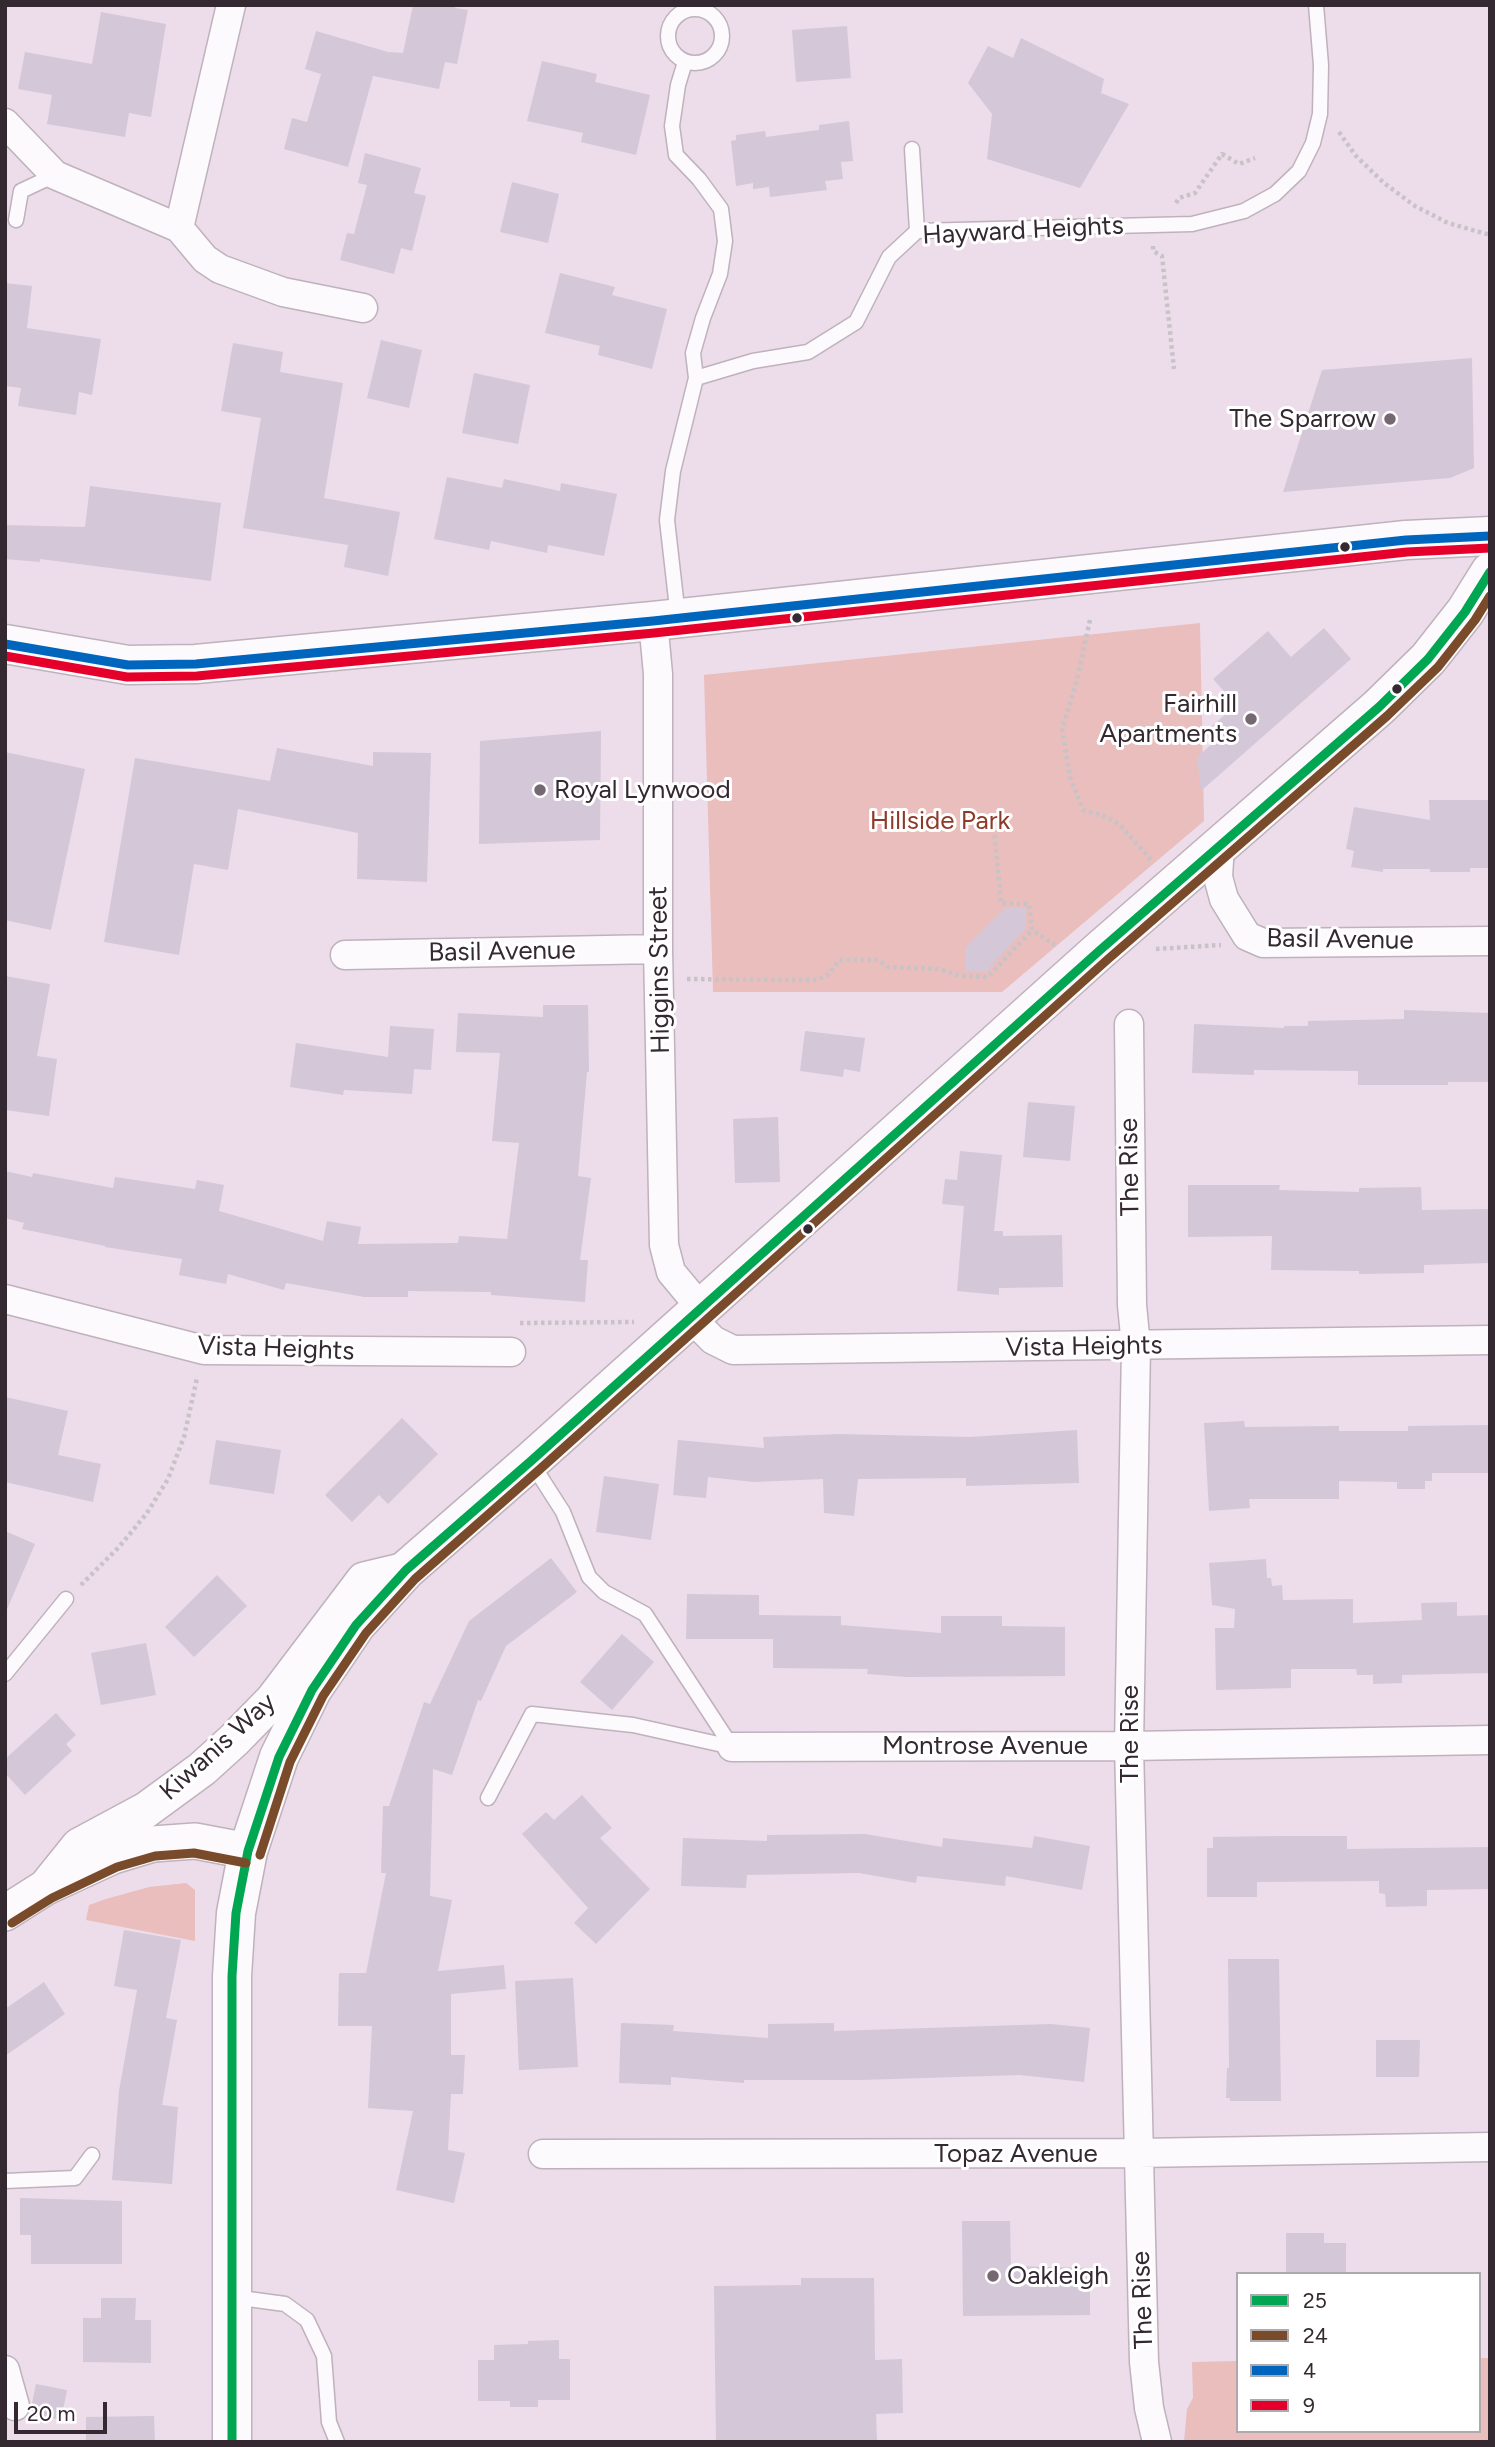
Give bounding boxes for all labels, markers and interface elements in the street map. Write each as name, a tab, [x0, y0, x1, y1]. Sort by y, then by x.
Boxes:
street label: Hayward Heights	[922, 210, 1124, 252]
place label: The Sparrow	[1229, 403, 1376, 435]
marker: The Sparrow	[1382, 411, 1398, 427]
unlabelled marker	[1338, 540, 1352, 554]
unlabelled marker	[790, 611, 804, 625]
unlabelled marker	[1390, 682, 1404, 696]
place label: Fairhill Apartments	[1099, 688, 1237, 750]
marker: Fairhill Apartments	[1243, 711, 1259, 727]
place label: Royal Lynwood	[554, 774, 731, 806]
marker: Royal Lynwood	[532, 782, 548, 798]
park label: Hillside Park	[870, 805, 1010, 837]
street label: Higgins Street	[643, 886, 677, 1054]
street label: Basil Avenue	[1266, 923, 1414, 957]
street label: Basil Avenue	[428, 935, 576, 969]
street label: The Rise	[1114, 1118, 1146, 1216]
unlabelled marker	[801, 1222, 815, 1236]
street label: Vista Heights	[1005, 1330, 1163, 1364]
street label: Vista Heights	[197, 1331, 355, 1367]
street label: The Rise	[1114, 1685, 1146, 1783]
street label: Kiwanis Way	[154, 1687, 282, 1807]
street label: Montrose Avenue	[882, 1730, 1088, 1762]
street label: Topaz Avenue	[934, 2138, 1098, 2170]
street label: The Rise	[1126, 2250, 1160, 2350]
place label: Oakleigh	[1007, 2260, 1109, 2292]
marker: Oakleigh	[985, 2268, 1001, 2284]
legend	[1236, 2272, 1481, 2433]
text: 25	[1303, 2288, 1327, 2313]
text: 24	[1303, 2323, 1328, 2348]
text: 4	[1303, 2358, 1316, 2383]
scale bar	[18, 2388, 110, 2432]
text: 9	[1303, 2393, 1315, 2418]
text: 20 m	[27, 2401, 75, 2426]

